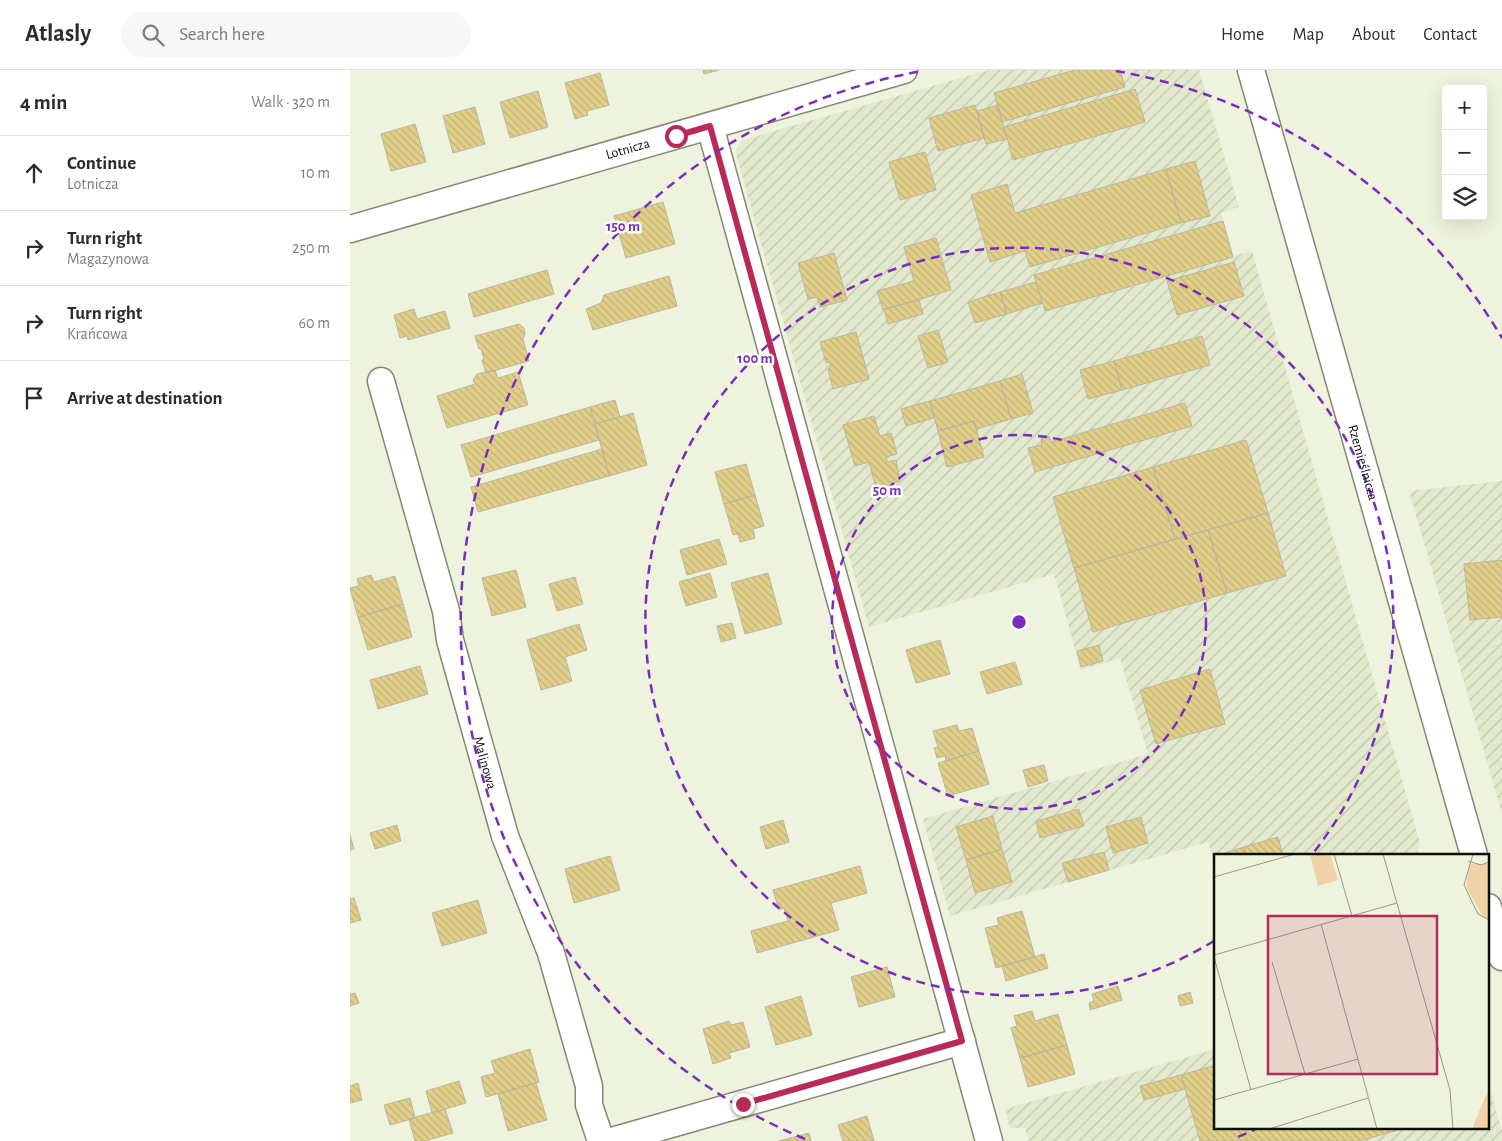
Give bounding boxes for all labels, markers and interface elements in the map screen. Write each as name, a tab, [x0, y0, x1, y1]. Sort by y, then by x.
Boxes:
search box	[121, 12, 471, 57]
icon: search	[139, 21, 167, 49]
text: Atlasly	[25, 22, 91, 46]
text: Search here	[179, 25, 265, 44]
text: Home	[1221, 26, 1264, 44]
text: Map	[1292, 26, 1324, 44]
text: About	[1352, 26, 1395, 44]
text: Contact	[1423, 26, 1477, 44]
map controls	[1442, 85, 1487, 220]
button: +	[1442, 85, 1487, 130]
text: 4 min	[20, 92, 67, 113]
text: Walk · 320 m	[251, 94, 330, 110]
route start	[665, 125, 688, 148]
button: −	[1442, 130, 1487, 175]
street label: Lotnicza	[604, 136, 652, 162]
text: Continue	[67, 154, 136, 173]
icon: ahead	[20, 159, 48, 187]
text: 10 m	[301, 165, 330, 181]
button: layers	[1442, 175, 1487, 220]
text: Lotnicza	[67, 176, 119, 192]
text: 150 m	[606, 219, 640, 234]
text: Turn right	[67, 229, 142, 248]
icon: right	[20, 234, 48, 262]
text: 250 m	[292, 240, 330, 256]
text: Magazynowa	[67, 251, 149, 267]
text: Turn right	[67, 304, 142, 323]
icon: right	[20, 309, 48, 337]
text: 60 m	[299, 315, 330, 331]
text: Krańcowa	[67, 326, 128, 342]
text: 100 m	[737, 351, 773, 366]
icon: arrive	[20, 384, 48, 412]
text: Arrive at destination	[67, 389, 223, 408]
street label: Rzemieślnicza	[1345, 423, 1380, 502]
text: 50 m	[873, 483, 901, 498]
centre of rings	[1010, 613, 1028, 631]
street label: Malinowa	[470, 735, 499, 791]
inset map	[1214, 854, 1490, 1128]
route end	[732, 1093, 755, 1116]

